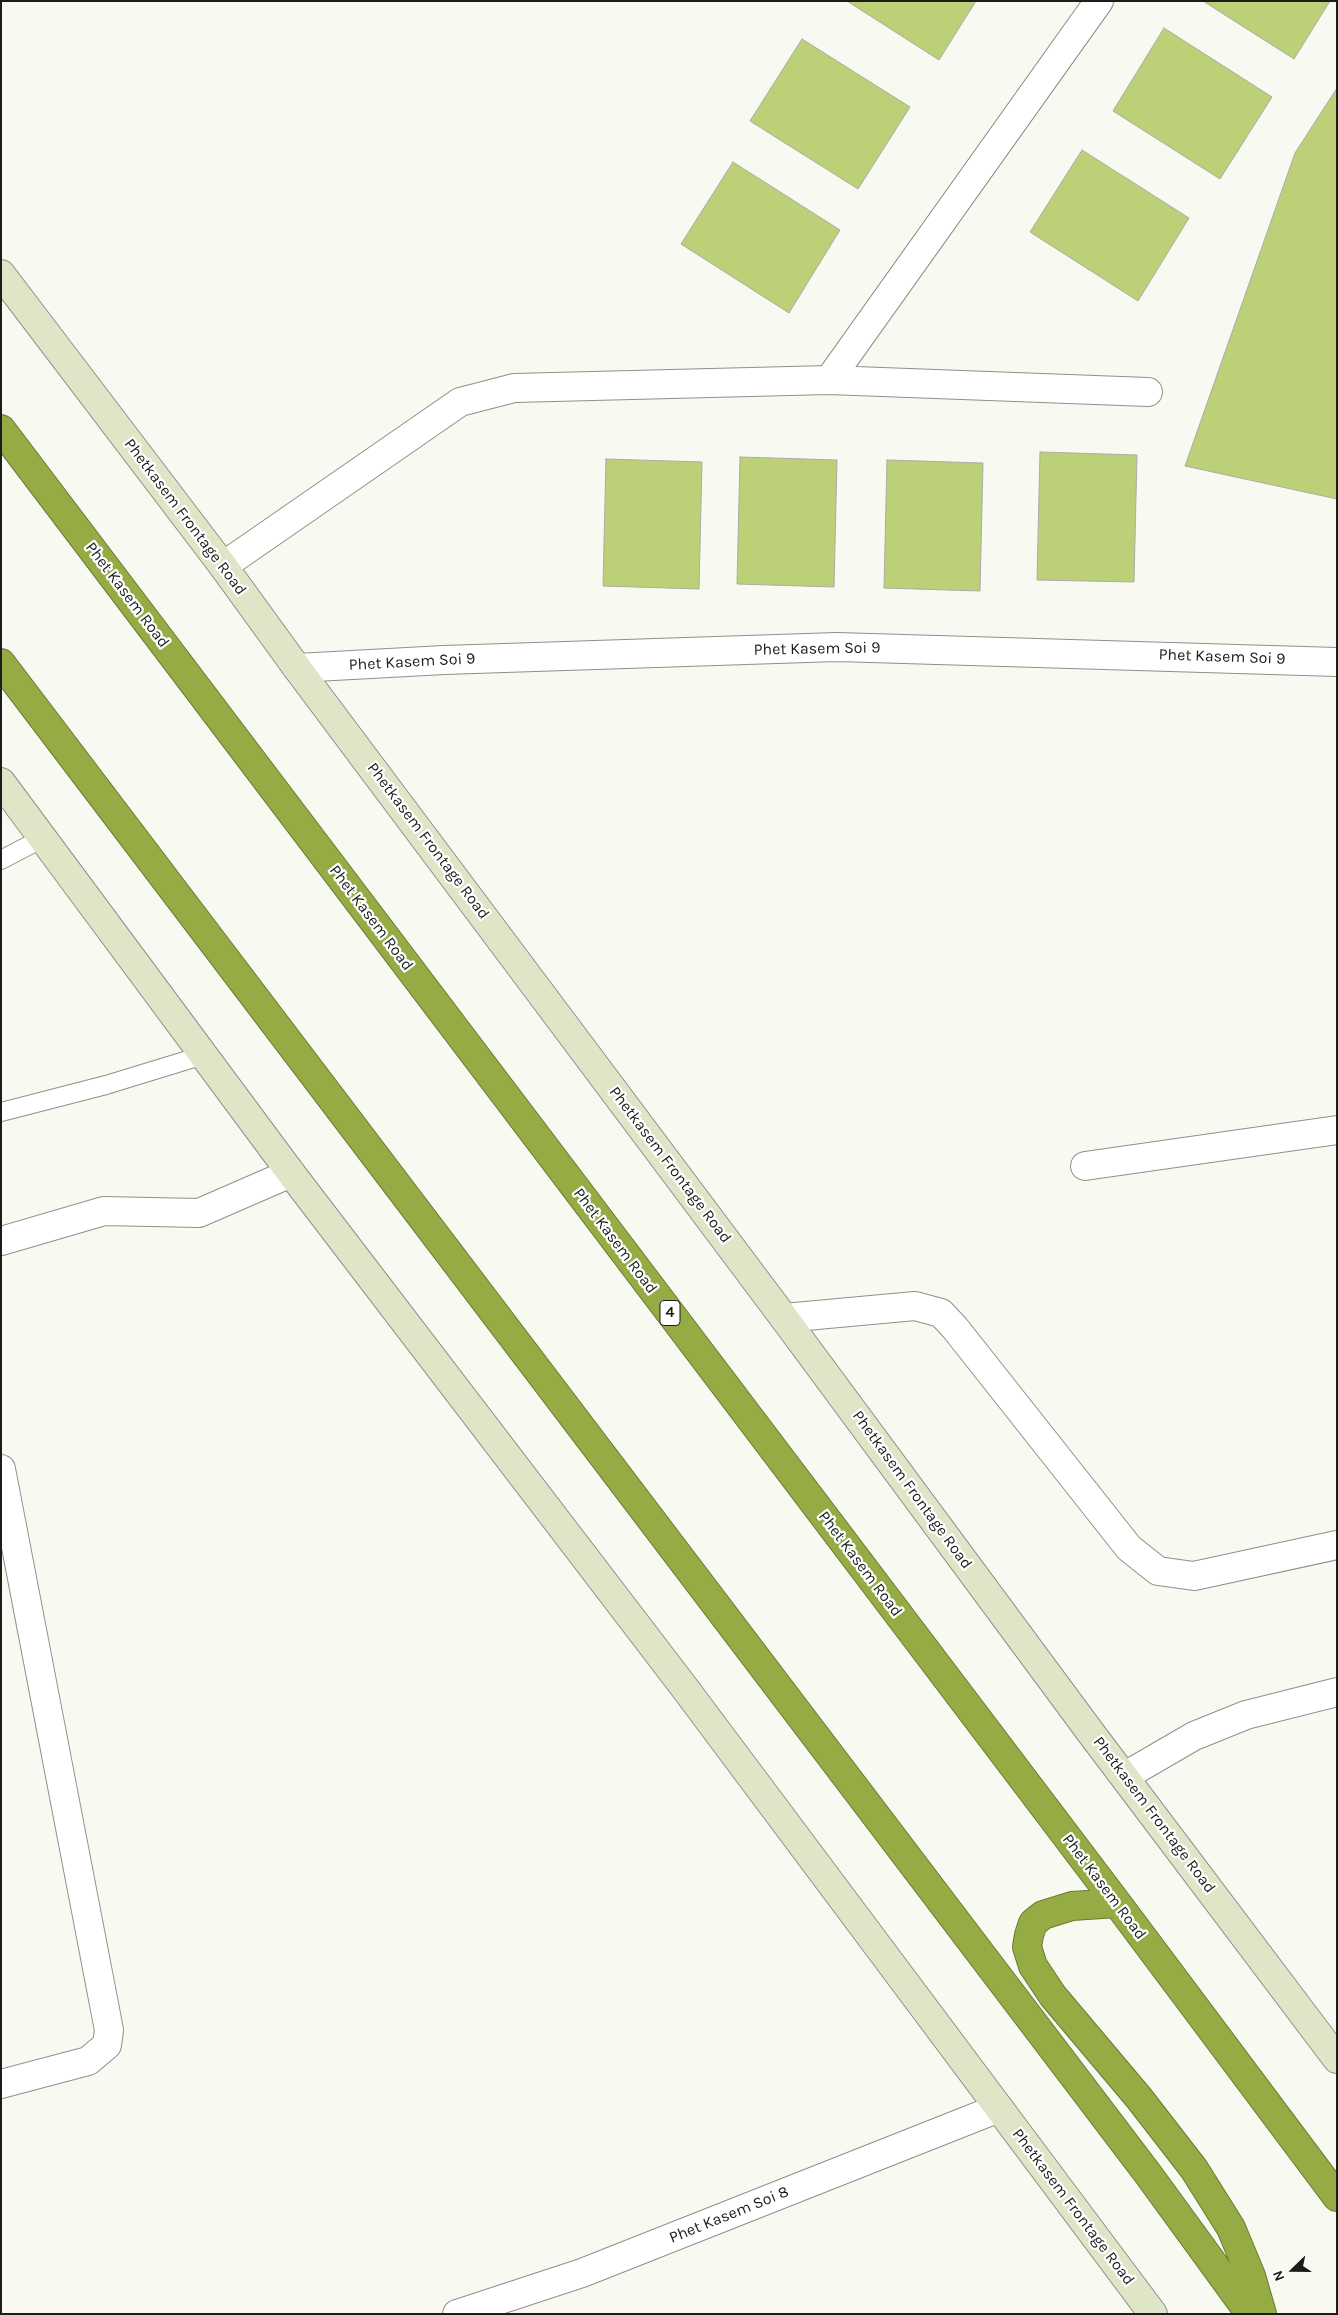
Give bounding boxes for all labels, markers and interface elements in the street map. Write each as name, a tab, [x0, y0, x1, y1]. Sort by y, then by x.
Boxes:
street label: Phetkasem Frontage Road	[120, 435, 250, 599]
street label: Phet Kasem Road	[81, 538, 173, 652]
street label: Phet Kasem Soi 9	[753, 638, 881, 660]
street label: Phet Kasem Soi 9	[1158, 645, 1286, 669]
street label: Phet Kasem Soi 9	[348, 649, 476, 675]
street label: Phetkasem Frontage Road	[363, 759, 493, 923]
street label: Phet Kasem Road	[325, 861, 417, 975]
street label: Phetkasem Frontage Road	[605, 1083, 735, 1247]
street label: Phet Kasem Road	[569, 1184, 661, 1298]
road number: 4	[660, 1300, 680, 1326]
street label: Phetkasem Frontage Road	[848, 1407, 976, 1573]
street label: Phet Kasem Road	[814, 1507, 906, 1621]
street label: Phetkasem Frontage Road	[1089, 1733, 1219, 1897]
street label: Phet Kasem Road	[1058, 1830, 1150, 1944]
street label: Phetkasem Frontage Road	[1008, 2125, 1138, 2289]
street label: Phet Kasem Soi 8	[666, 2182, 792, 2248]
north arrow	[1268, 2245, 1318, 2295]
text: N	[1269, 2268, 1288, 2284]

